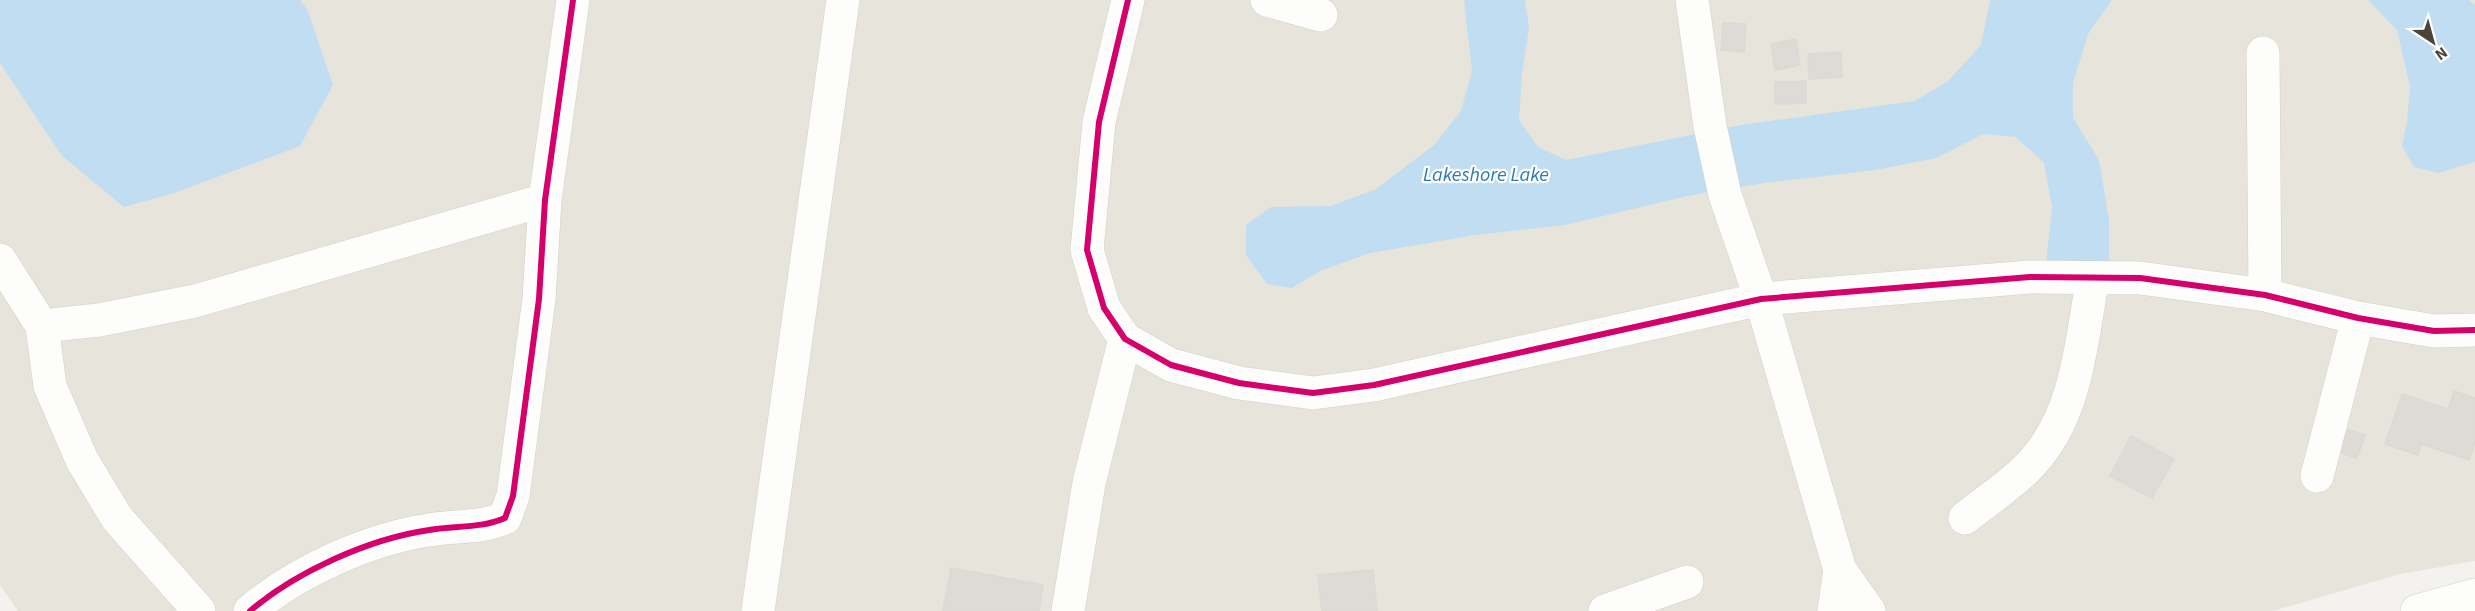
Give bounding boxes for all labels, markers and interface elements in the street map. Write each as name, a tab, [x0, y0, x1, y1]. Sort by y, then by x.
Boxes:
north arrow	[2403, 12, 2463, 72]
text: N	[2430, 41, 2452, 65]
water label: Lakeshore Lake	[1423, 161, 1549, 189]

